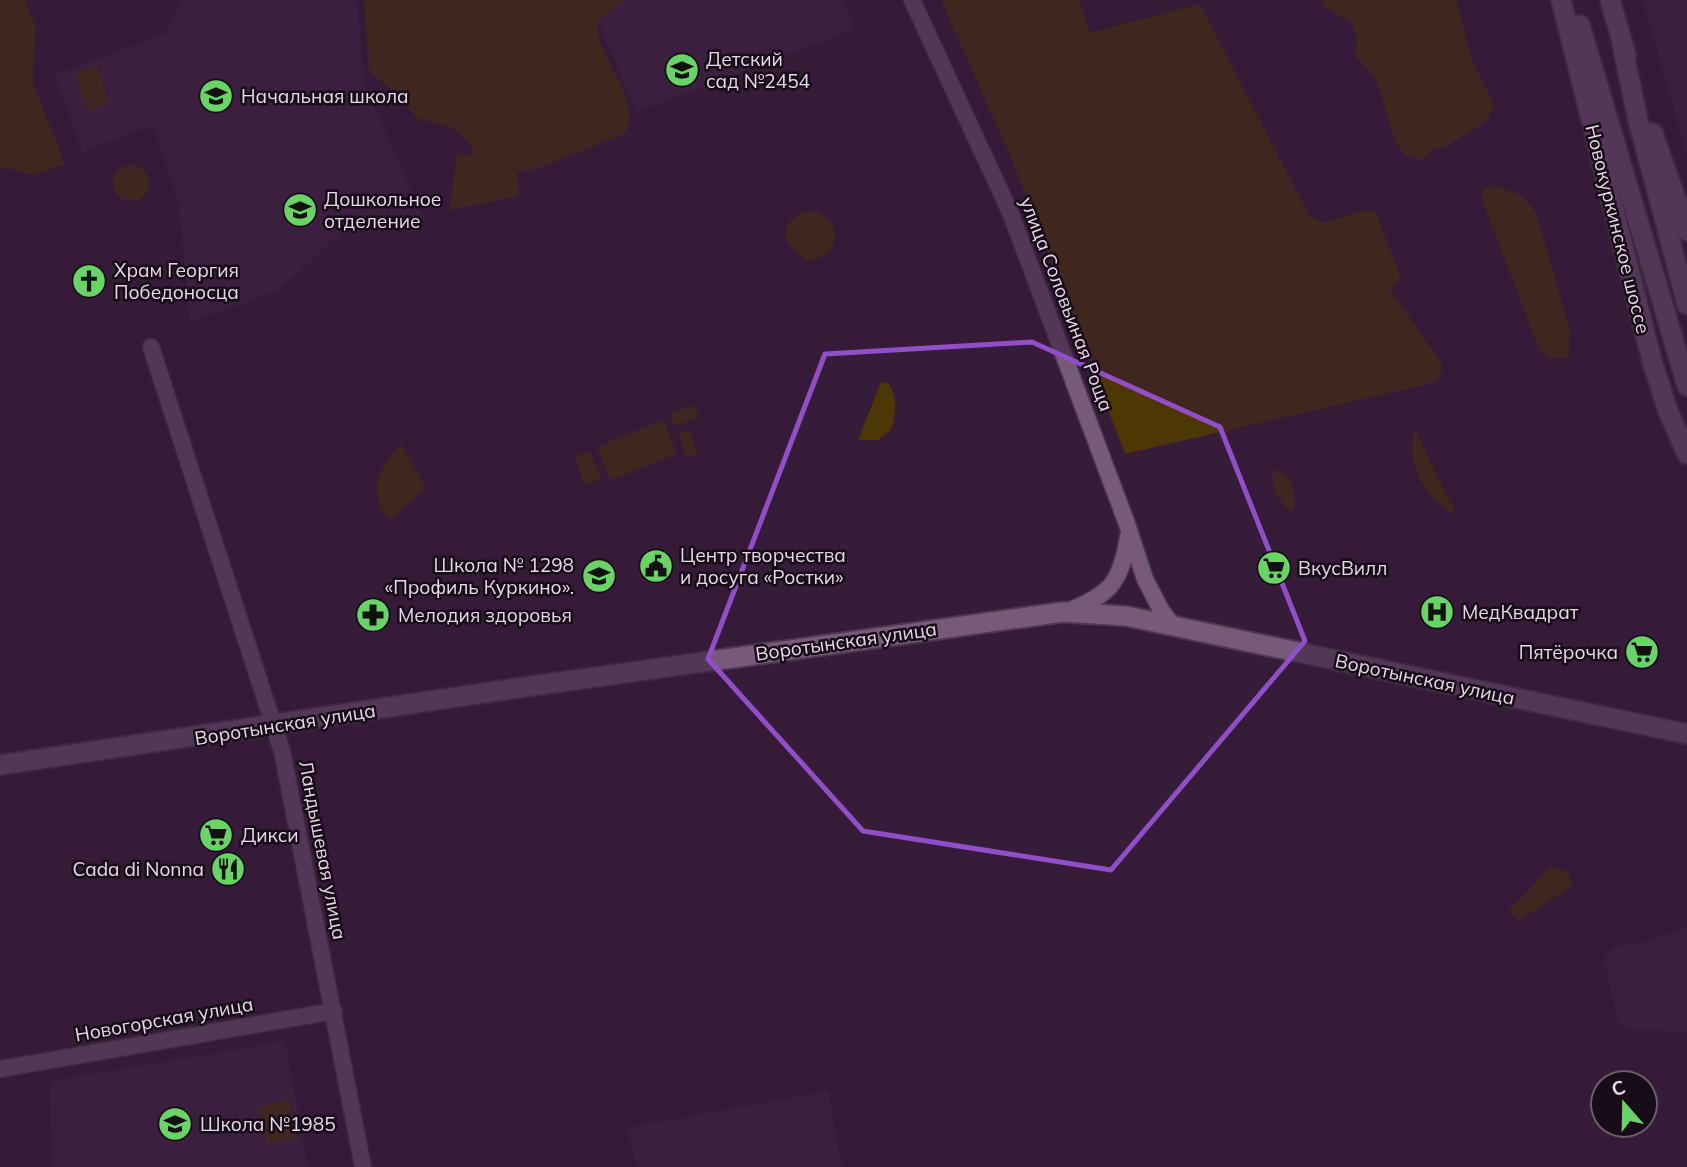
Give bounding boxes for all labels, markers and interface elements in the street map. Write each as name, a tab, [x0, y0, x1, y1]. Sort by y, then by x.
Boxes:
place label: Детский сад №2454	[706, 47, 810, 93]
school or university icon: Детский сад №2454	[663, 51, 701, 89]
school or university icon: Начальная школа	[197, 77, 235, 115]
place label: Начальная школа	[241, 84, 409, 108]
street label: Новокуркинское шоссе	[1580, 122, 1656, 336]
place label: Дошкольное отделение	[324, 187, 441, 233]
school or university icon: Дошкольное отделение	[281, 191, 319, 229]
street label: улица Соловьиная Роща	[1015, 193, 1119, 415]
place label: Храм Георгия Победоносца	[114, 258, 239, 304]
church icon: Храм Георгия Победоносца	[70, 262, 108, 300]
place label: Центр творчества и досуга «Ростки»	[680, 543, 846, 589]
public building icon: Центр творчества и досуга «Ростки»	[637, 547, 675, 585]
supermarket icon: ВкусВилл	[1255, 549, 1293, 587]
place label: Школа № 1298 «Профиль Куркино».	[385, 553, 574, 599]
place label: ВкусВилл	[1298, 556, 1387, 580]
school or university icon: Школа № 1298 «Профиль Куркино».	[580, 557, 618, 595]
hospital icon: МедКвадрат	[1418, 593, 1456, 631]
pharmacy icon: Мелодия здоровья	[354, 596, 392, 634]
place label: МедКвадрат	[1462, 600, 1579, 624]
place label: Мелодия здоровья	[398, 603, 572, 627]
street label: Воротынская улица	[754, 616, 938, 666]
supermarket icon: Пятёрочка	[1623, 633, 1661, 671]
place label: Пятёрочка	[1519, 640, 1618, 664]
street label: Воротынская улица	[1333, 648, 1517, 710]
street label: Воротынская улица	[193, 698, 377, 750]
street label: Ландышевая улица	[294, 758, 352, 942]
supermarket icon: Дикси	[197, 816, 235, 854]
place label: Дикси	[241, 823, 299, 847]
restaurant icon: Cada di Nonna	[209, 850, 247, 888]
place label: Cada di Nonna	[73, 857, 204, 881]
street label: Новогорская улица	[73, 992, 255, 1046]
north arrow	[1589, 1069, 1659, 1139]
text: С	[1608, 1075, 1628, 1102]
school or university icon: Школа №1985	[156, 1105, 194, 1143]
place label: Школа №1985	[200, 1112, 336, 1136]

